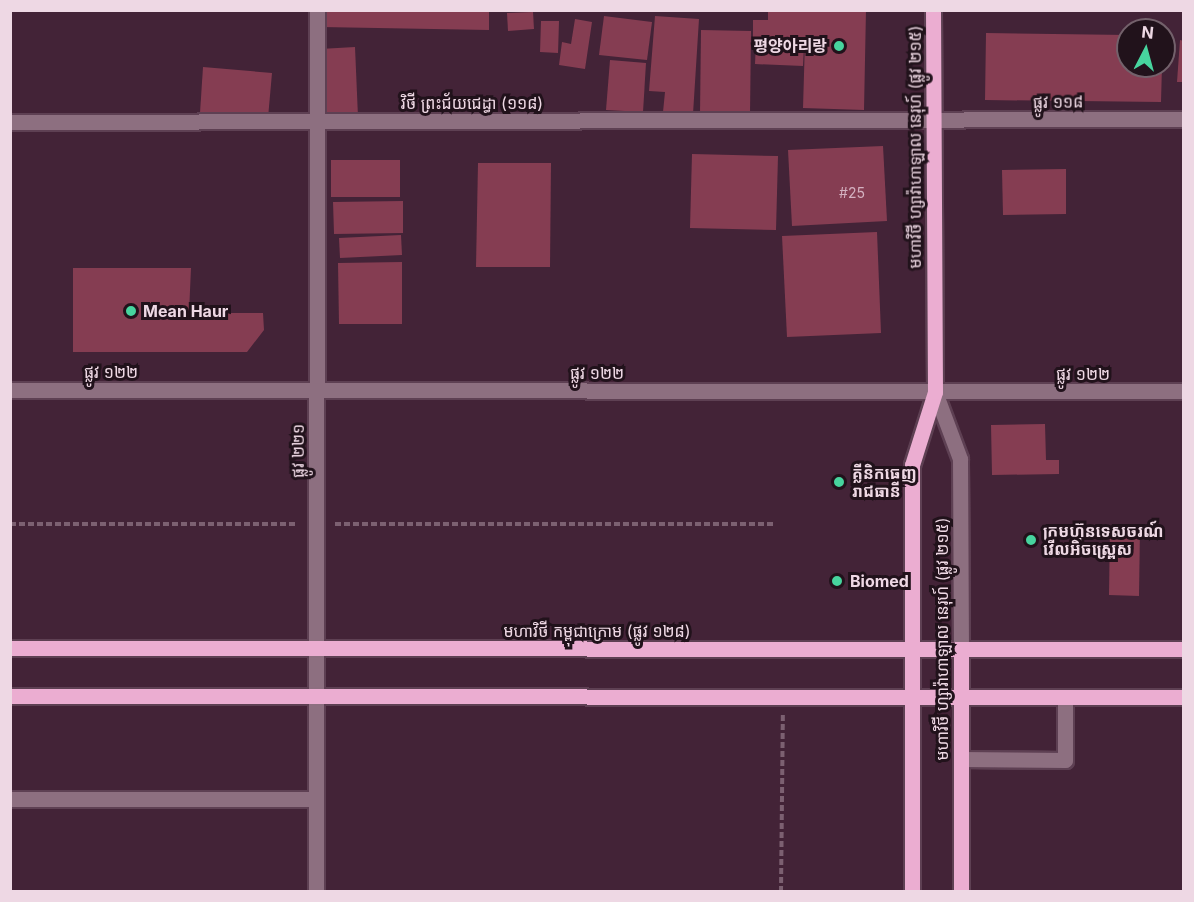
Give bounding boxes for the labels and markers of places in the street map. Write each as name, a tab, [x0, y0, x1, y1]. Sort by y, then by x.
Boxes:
place label: 평양아리랑	[753, 36, 827, 56]
marker: 평양아리랑	[832, 39, 846, 53]
place label: Mean Haur	[143, 301, 228, 321]
marker: Mean Haur	[124, 304, 138, 318]
place label: គ្លីនិកធ្មេញ រាជធានី	[852, 463, 917, 501]
marker: គ្លីនិកធ្មេញ រាជធានី	[830, 473, 848, 491]
place label: ក្រុមហ៊ុនទេសចរណ៍ វើលអិចស្រ្ពេស	[1043, 521, 1164, 559]
marker: ក្រុមហ៊ុនទេសចរណ៍ វើលអិចស្រ្ពេស	[1024, 533, 1038, 547]
place label: Biomed	[850, 571, 909, 591]
marker: Biomed	[828, 572, 846, 590]

